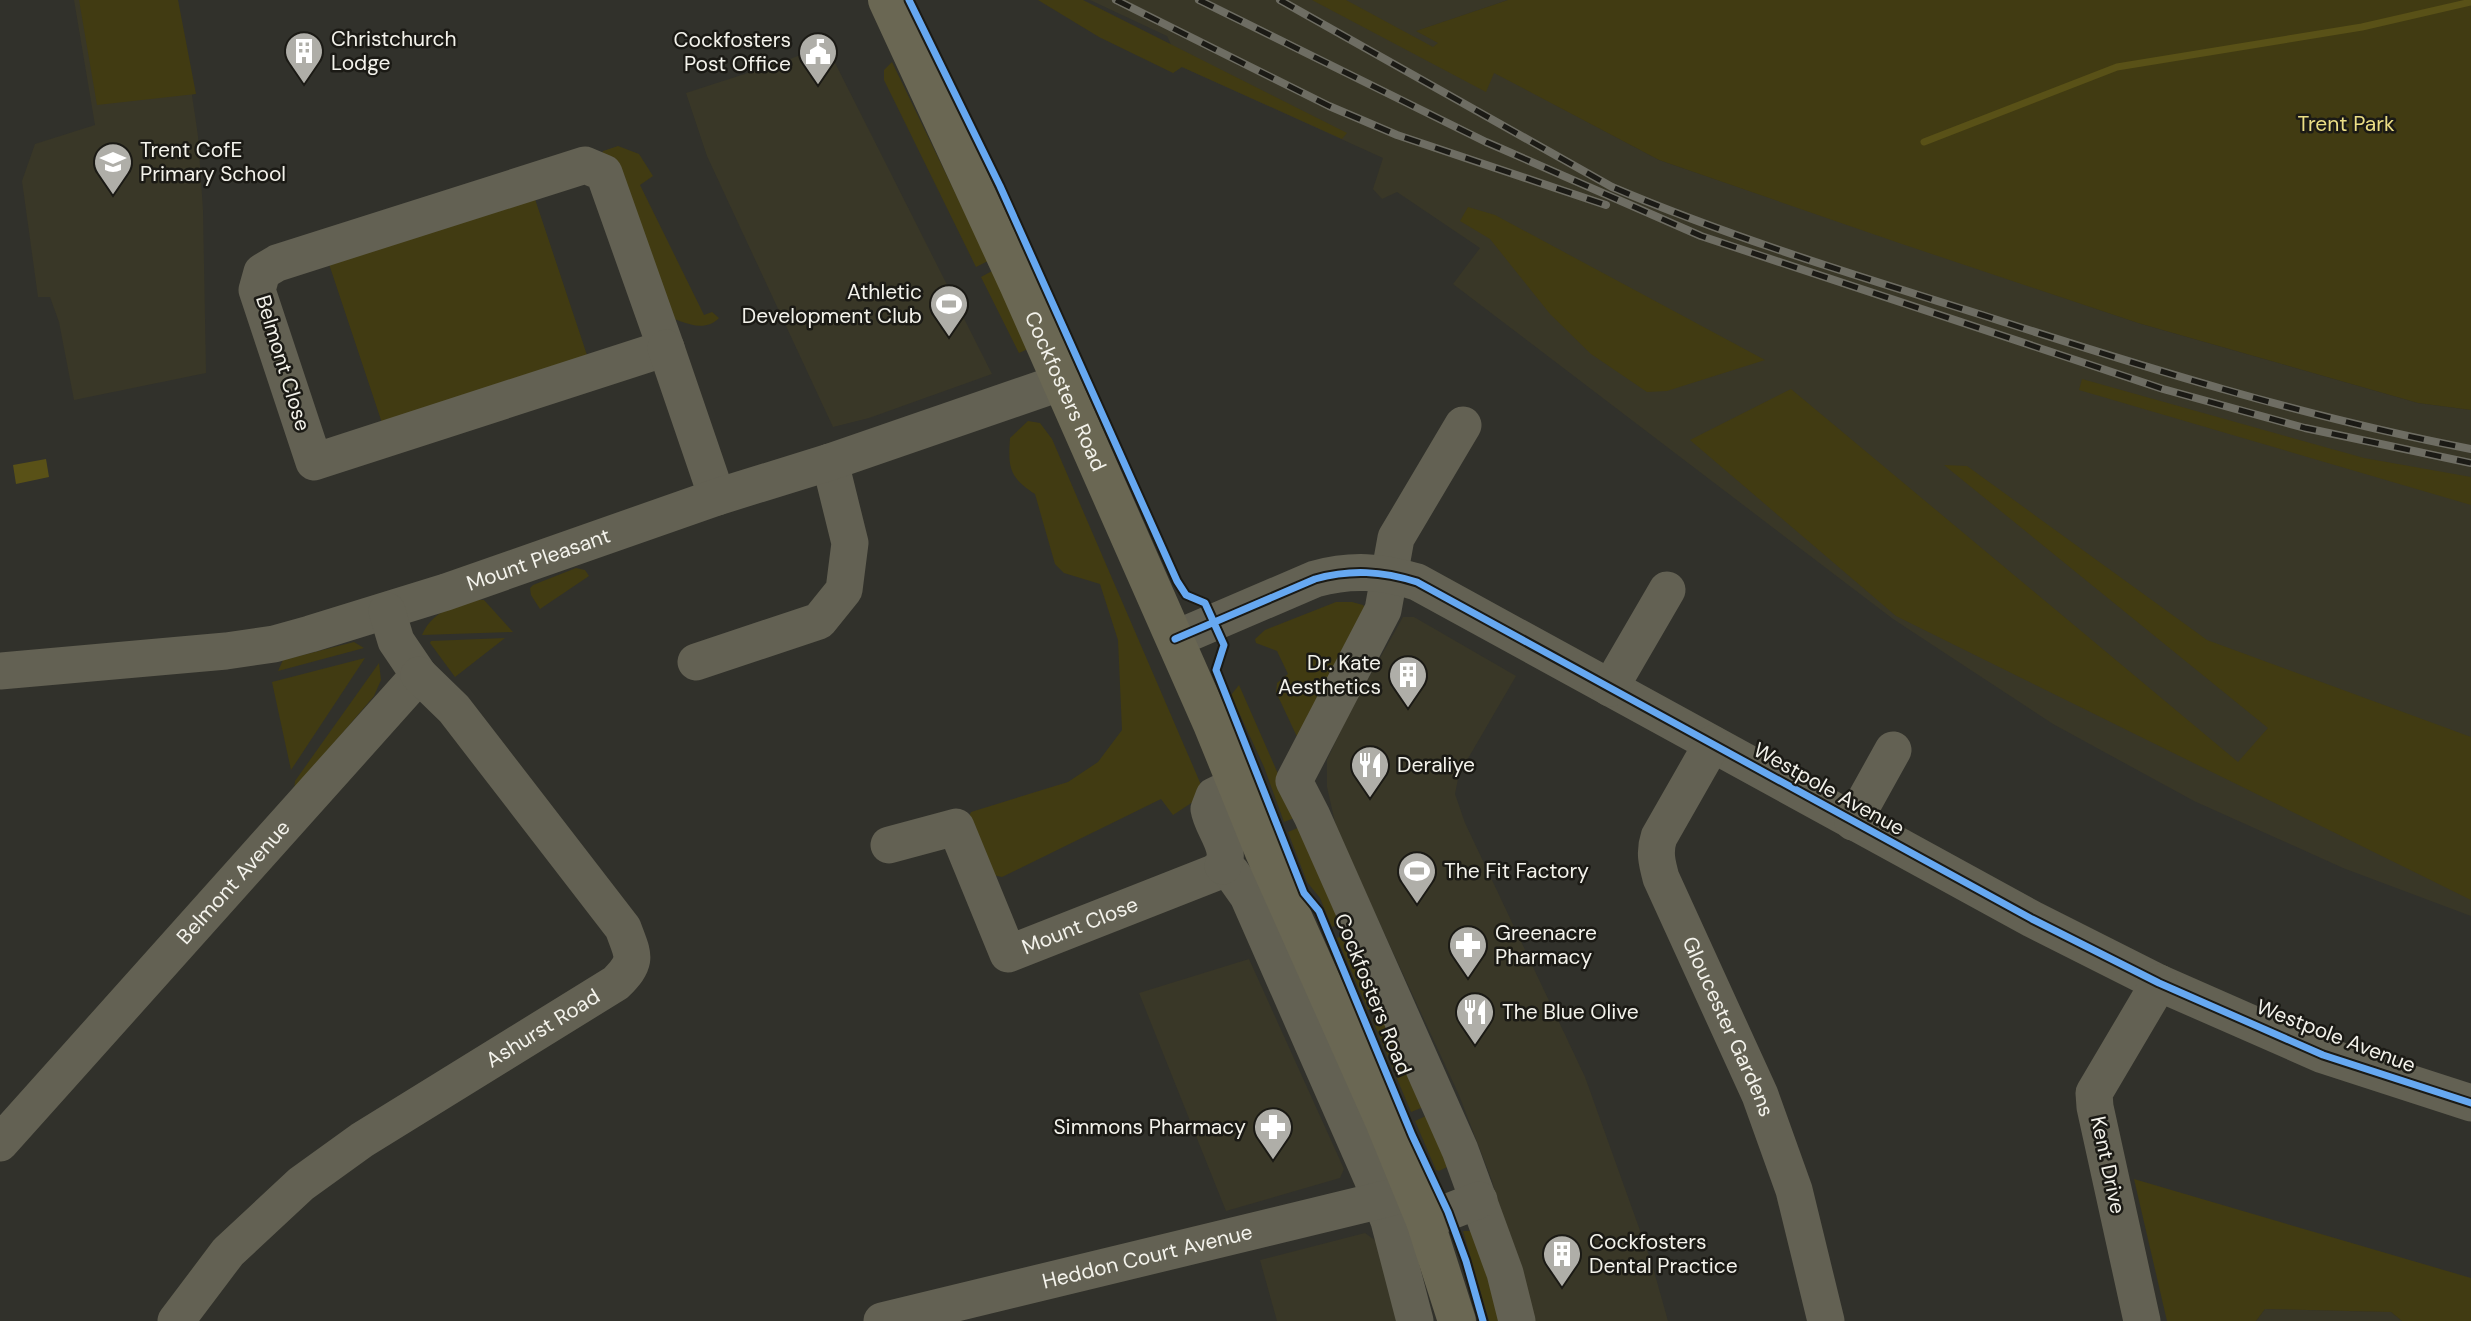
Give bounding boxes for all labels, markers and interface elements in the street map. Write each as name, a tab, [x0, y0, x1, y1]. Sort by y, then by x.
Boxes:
place label: Christchurch Lodge	[331, 25, 457, 77]
place label: Cockfosters Post Office	[673, 26, 791, 78]
building icon: Christchurch Lodge	[283, 30, 325, 85]
public building icon: Cockfosters Post Office	[797, 31, 839, 86]
park label: Trent Park	[2297, 110, 2395, 138]
place label: Trent CofE Primary School	[140, 136, 286, 188]
school or university icon: Trent CofE Primary School	[92, 141, 134, 196]
place label: Athletic Development Club	[742, 278, 922, 330]
sports icon: Athletic Development Club	[928, 283, 970, 338]
street label: Belmont Close	[249, 291, 317, 435]
street label: Cockfosters Road	[1018, 307, 1113, 476]
street label: Mount Pleasant	[463, 521, 614, 598]
place label: Dr. Kate Aesthetics	[1278, 649, 1381, 701]
building icon: Dr. Kate Aesthetics	[1387, 654, 1429, 709]
street label: Westpole Avenue	[1748, 736, 1910, 842]
restaurant icon: Deraliye	[1349, 744, 1391, 799]
place label: Deraliye	[1397, 751, 1475, 779]
street label: Belmont Avenue	[170, 814, 297, 950]
sports icon: The Fit Factory	[1396, 850, 1438, 905]
place label: The Fit Factory	[1444, 857, 1589, 885]
street label: Mount Close	[1018, 890, 1142, 961]
street label: Cockfosters Road	[1328, 909, 1418, 1079]
place label: Greenacre Pharmacy	[1495, 919, 1597, 971]
pharmacy icon: Greenacre Pharmacy	[1447, 924, 1489, 979]
street label: Gloucester Gardens	[1676, 932, 1781, 1121]
street label: Ashurst Road	[481, 982, 605, 1074]
restaurant icon: The Blue Olive	[1454, 991, 1496, 1046]
street label: Westpole Avenue	[2252, 993, 2420, 1079]
place label: The Blue Olive	[1502, 998, 1639, 1026]
pharmacy icon: Simmons Pharmacy	[1252, 1106, 1294, 1161]
place label: Simmons Pharmacy	[1053, 1113, 1246, 1141]
street label: Kent Drive	[2084, 1114, 2132, 1216]
street label: Heddon Court Avenue	[1039, 1218, 1255, 1296]
place label: Cockfosters Dental Practice	[1589, 1228, 1738, 1280]
building icon: Cockfosters Dental Practice	[1541, 1233, 1583, 1288]

